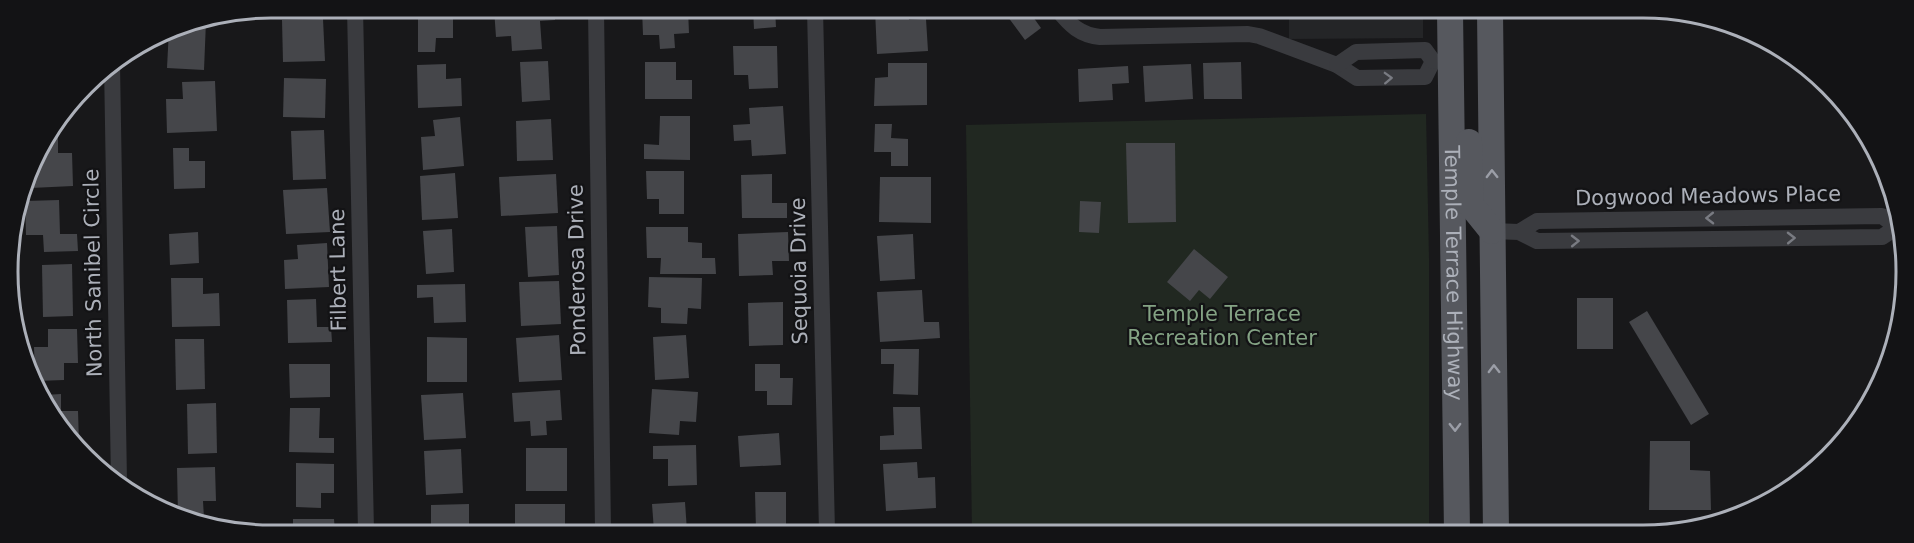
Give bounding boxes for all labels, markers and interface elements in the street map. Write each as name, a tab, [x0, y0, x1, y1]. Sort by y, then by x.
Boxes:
one-way arrow	[1383, 72, 1392, 84]
street label: Temple Terrace Highway	[1440, 144, 1467, 401]
street label: North Sanibel Circle	[79, 169, 107, 377]
one-way arrow	[1485, 170, 1498, 179]
street label: Dogwood Meadows Place	[1575, 182, 1841, 210]
street label: Ponderosa Drive	[564, 184, 590, 356]
street label: Sequoia Drive	[786, 197, 812, 345]
street label: Filbert Lane	[325, 208, 351, 332]
one-way arrow	[1706, 212, 1715, 224]
one-way arrow	[1787, 232, 1796, 244]
one-way arrow	[1571, 234, 1580, 247]
park label: Temple Terrace Recreation Center	[1127, 302, 1317, 350]
one-way arrow	[1488, 365, 1500, 374]
one-way arrow	[1449, 423, 1461, 432]

